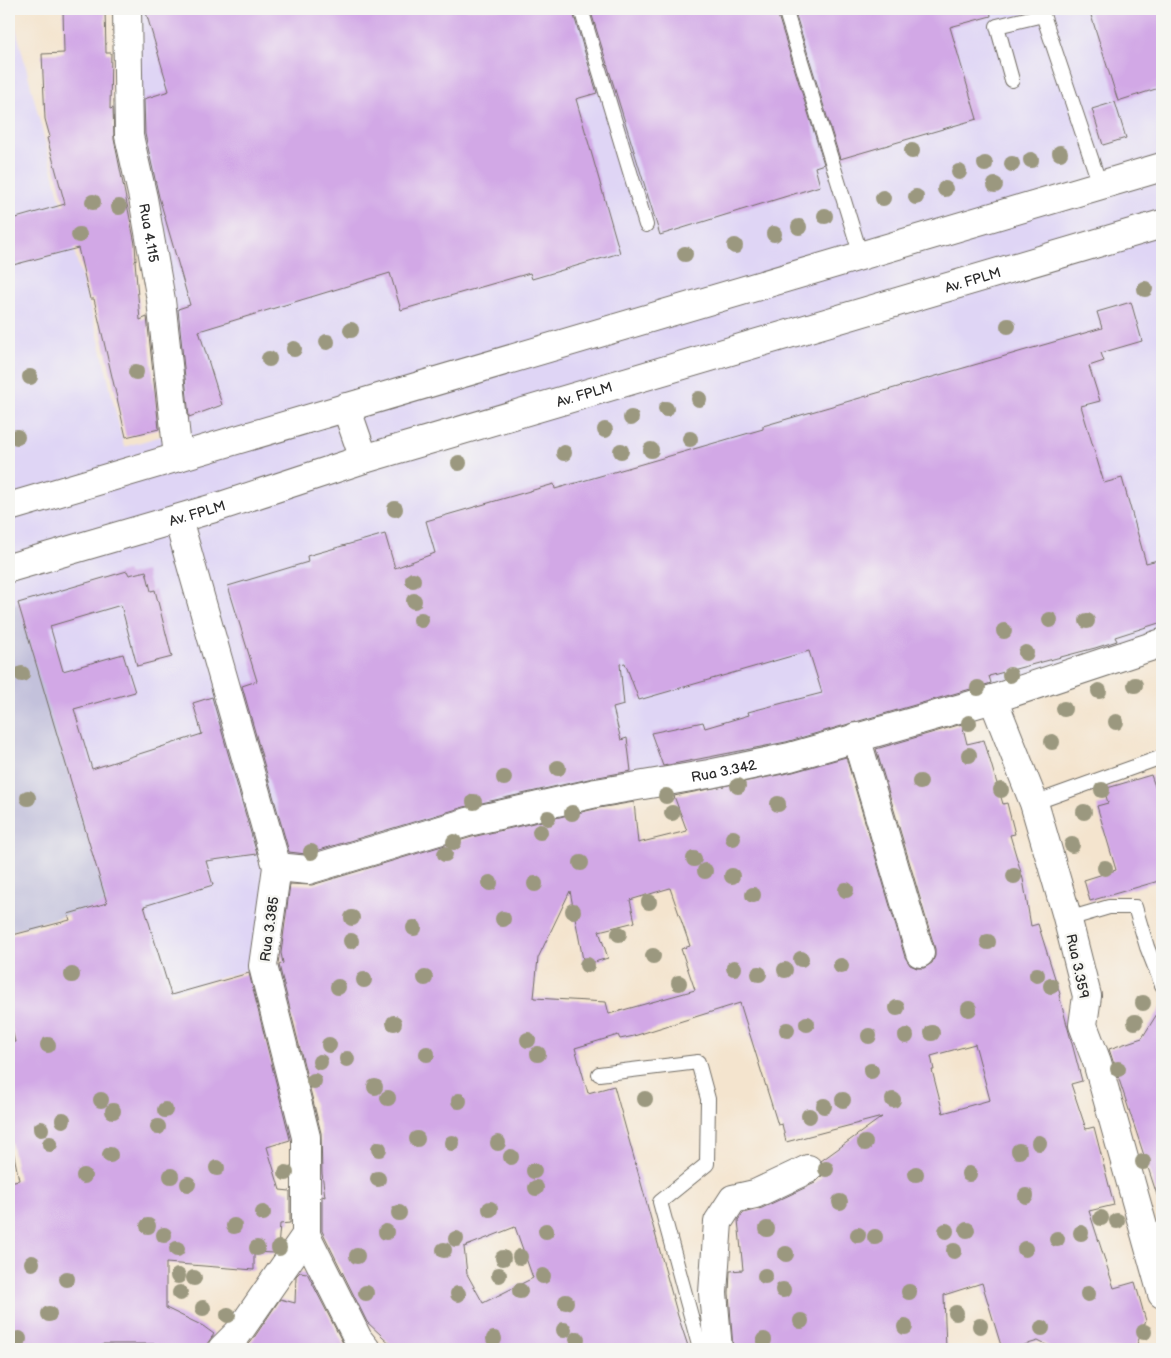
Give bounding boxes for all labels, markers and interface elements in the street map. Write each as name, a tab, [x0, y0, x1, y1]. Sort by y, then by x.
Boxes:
street label: Rua 4.115	[135, 202, 162, 264]
street label: Av. FPLM	[943, 264, 1003, 297]
street label: Av. FPLM	[554, 378, 615, 411]
street label: Av. FPLM	[167, 497, 227, 530]
street label: Rua 3.342	[690, 756, 759, 786]
street label: Rua 3.385	[257, 895, 282, 963]
street label: Rua 3.359	[1062, 932, 1093, 1000]

